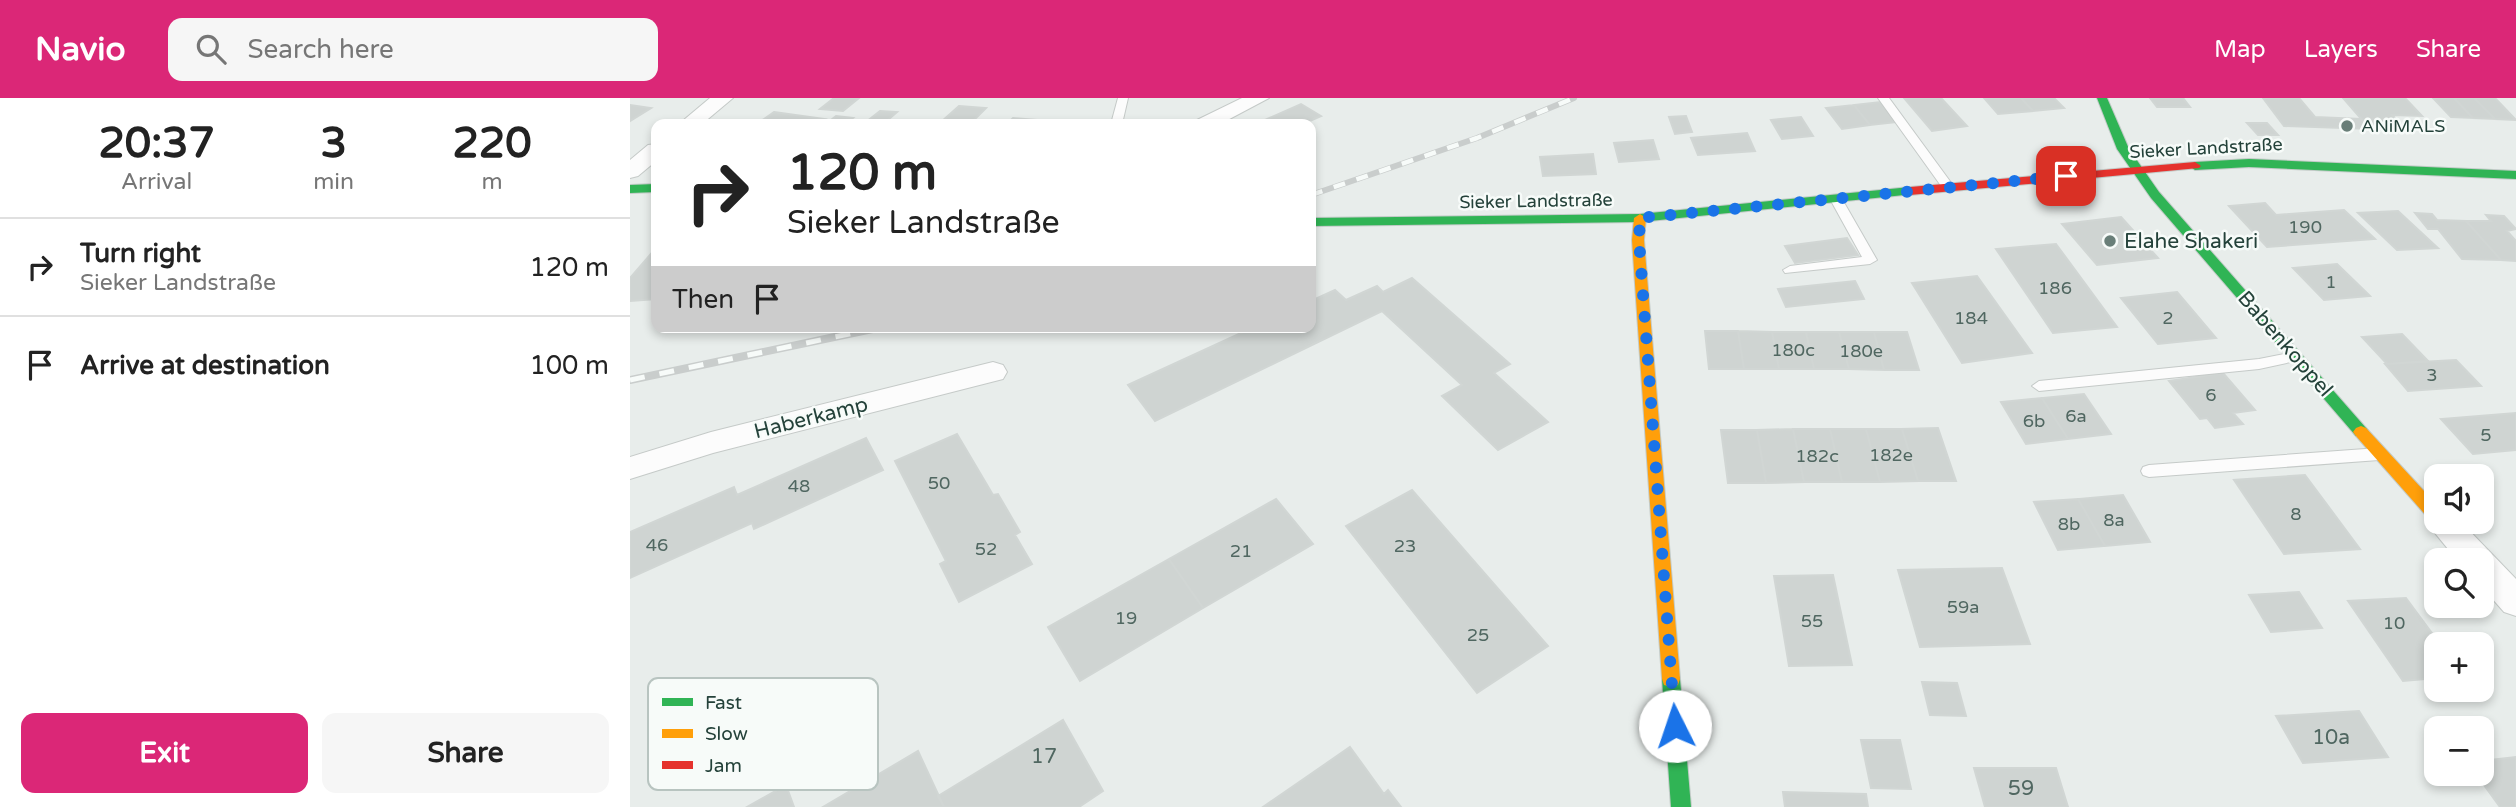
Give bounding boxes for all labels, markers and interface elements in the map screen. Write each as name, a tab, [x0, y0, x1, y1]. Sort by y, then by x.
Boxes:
search box	[168, 18, 658, 81]
text: Navio	[35, 30, 126, 69]
icon: search	[192, 30, 230, 68]
text: Search here	[248, 34, 394, 65]
text: Map	[2214, 35, 2266, 64]
text: Layers	[2304, 35, 2378, 64]
text: Share	[2416, 35, 2481, 64]
place label: ANiMALS	[2361, 115, 2445, 137]
text: 20:37	[98, 118, 215, 169]
text: 3	[320, 118, 347, 169]
text: 220	[452, 118, 532, 169]
marker: ANiMALS	[2339, 118, 2355, 134]
street label: Sieker Landstraße	[2129, 133, 2283, 163]
text: 120 m	[787, 144, 937, 203]
pin	[2036, 146, 2096, 206]
icon: right	[672, 147, 763, 238]
icon: arrive	[2047, 157, 2085, 195]
text: Arrival	[121, 168, 192, 196]
text: min	[313, 168, 354, 196]
text: m	[481, 168, 503, 196]
street label: Sieker Landstraße	[1459, 189, 1613, 213]
text: Sieker Landstraße	[787, 204, 1060, 242]
house number: 190	[2288, 216, 2322, 238]
place label: Elahe Shakeri	[2124, 229, 2258, 254]
marker: Elahe Shakeri	[2102, 233, 2118, 249]
text: Turn right	[80, 238, 201, 269]
icon: right	[21, 248, 59, 286]
text: 120 m	[529, 252, 609, 283]
text: Sieker Landstraße	[80, 269, 276, 297]
house number: 1	[2325, 271, 2337, 293]
house number: 186	[2038, 277, 2072, 299]
icon: arrive	[748, 280, 786, 318]
text: Then	[672, 284, 734, 315]
street label: Babenkoppel	[2232, 286, 2338, 402]
house number: 184	[1954, 307, 1988, 329]
house number: 2	[2162, 307, 2174, 329]
house number: 180c	[1771, 339, 1815, 361]
house number: 180e	[1839, 340, 1883, 362]
icon: arrive	[21, 346, 59, 384]
text: Arrive at destination	[80, 350, 330, 381]
text: 100 m	[529, 350, 609, 381]
house number: 3	[2426, 364, 2438, 386]
house number: 6	[2205, 384, 2217, 406]
street label: Haberkamp	[752, 392, 870, 444]
house number: 6a	[2065, 405, 2087, 427]
house number: 6b	[2023, 410, 2045, 432]
house number: 5	[2480, 424, 2492, 446]
house number: 182e	[1869, 444, 1913, 466]
house number: 182c	[1795, 445, 1839, 467]
map controls	[2424, 464, 2494, 786]
button: sound	[2424, 464, 2494, 534]
house number: 50	[928, 472, 950, 494]
house number: 48	[788, 475, 810, 497]
house number: 8	[2290, 503, 2302, 525]
house number: 8a	[2103, 509, 2125, 531]
house number: 8b	[2058, 513, 2080, 535]
house number: 46	[646, 534, 668, 556]
house number: 23	[1394, 535, 1416, 557]
house number: 52	[975, 538, 997, 560]
house number: 21	[1230, 540, 1252, 562]
button: search	[2424, 548, 2494, 618]
house number: 59a	[1947, 596, 1979, 618]
house number: 19	[1115, 607, 1137, 629]
house number: 55	[1801, 610, 1823, 632]
house number: 10	[2383, 612, 2405, 634]
house number: 25	[1467, 624, 1489, 646]
button: +	[2424, 632, 2494, 702]
legend	[648, 678, 878, 790]
position arrow	[1638, 689, 1712, 763]
text: Fast	[705, 692, 742, 714]
button: Exit	[21, 713, 308, 793]
button: Share	[322, 713, 609, 793]
button: −	[2424, 716, 2494, 786]
text: Slow	[705, 723, 748, 745]
house number: 10a	[2312, 725, 2350, 750]
house number: 17	[1031, 744, 1057, 769]
text: Jam	[705, 755, 742, 777]
house number: 59	[2008, 776, 2034, 801]

